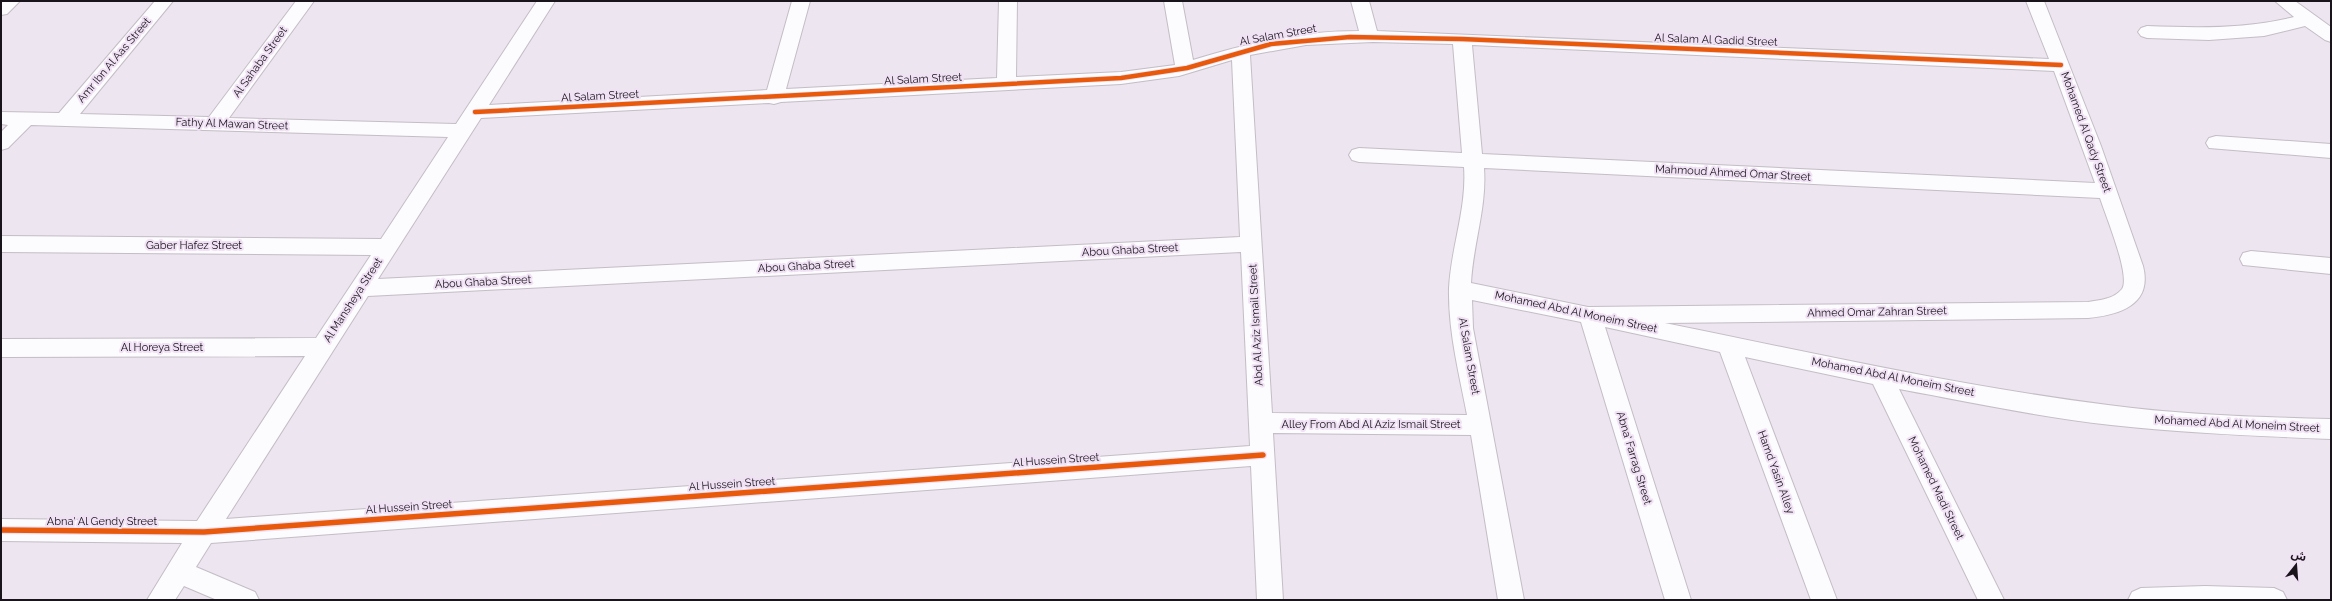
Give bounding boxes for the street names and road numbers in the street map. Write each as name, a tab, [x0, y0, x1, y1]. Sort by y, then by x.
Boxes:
street label: Amr Ibn Al Aas Street	[75, 15, 154, 105]
street label: Al Salam Street	[1238, 22, 1318, 48]
street label: Al Sahaba Street	[230, 24, 290, 100]
street label: Al Salam Al Gadid Street	[1654, 31, 1778, 49]
street label: Al Salam Street	[884, 70, 963, 88]
street label: Mohamed Al Qady Street	[2058, 70, 2114, 194]
street label: Al Salam Street	[561, 87, 640, 105]
street label: Fathy Al Mawan Street	[175, 116, 289, 132]
street label: Mahmoud Ahmed Omar Street	[1655, 162, 1811, 184]
street label: Gaber Hafez Street	[146, 239, 242, 252]
street label: Abou Ghaba Street	[1081, 241, 1179, 259]
street label: Al Mansheya Street	[321, 255, 385, 345]
street label: Abou Ghaba Street	[757, 257, 855, 275]
street label: Abd Al Aziz Ismail Street	[1246, 263, 1266, 386]
street label: Abou Ghaba Street	[434, 273, 532, 291]
street label: Mohamed Abd Al Moneim Street	[1494, 288, 1659, 336]
street label: Ahmed Omar Zahran Street	[1807, 304, 1947, 320]
street label: Al Salam Street	[1456, 316, 1482, 396]
street label: Al Horeya Street	[121, 341, 204, 354]
street label: Mohamed Abd Al Moneim Street	[1810, 355, 1976, 399]
street label: Abna' Farrag Street	[1614, 410, 1654, 506]
street label: Mohamed Abd Al Moneim Street	[2154, 413, 2320, 435]
street label: Alley From Abd Al Aziz Ismail Street	[1281, 418, 1461, 431]
street label: Hamd Yasin Alley	[1755, 428, 1797, 516]
street label: Mohamed Madi Street	[1905, 434, 1967, 542]
street label: Al Hussein Street	[1012, 450, 1100, 470]
street label: Al Hussein Street	[688, 474, 776, 494]
street label: Al Hussein Street	[365, 497, 453, 517]
street label: Abna' Al Gendy Street	[47, 515, 157, 528]

